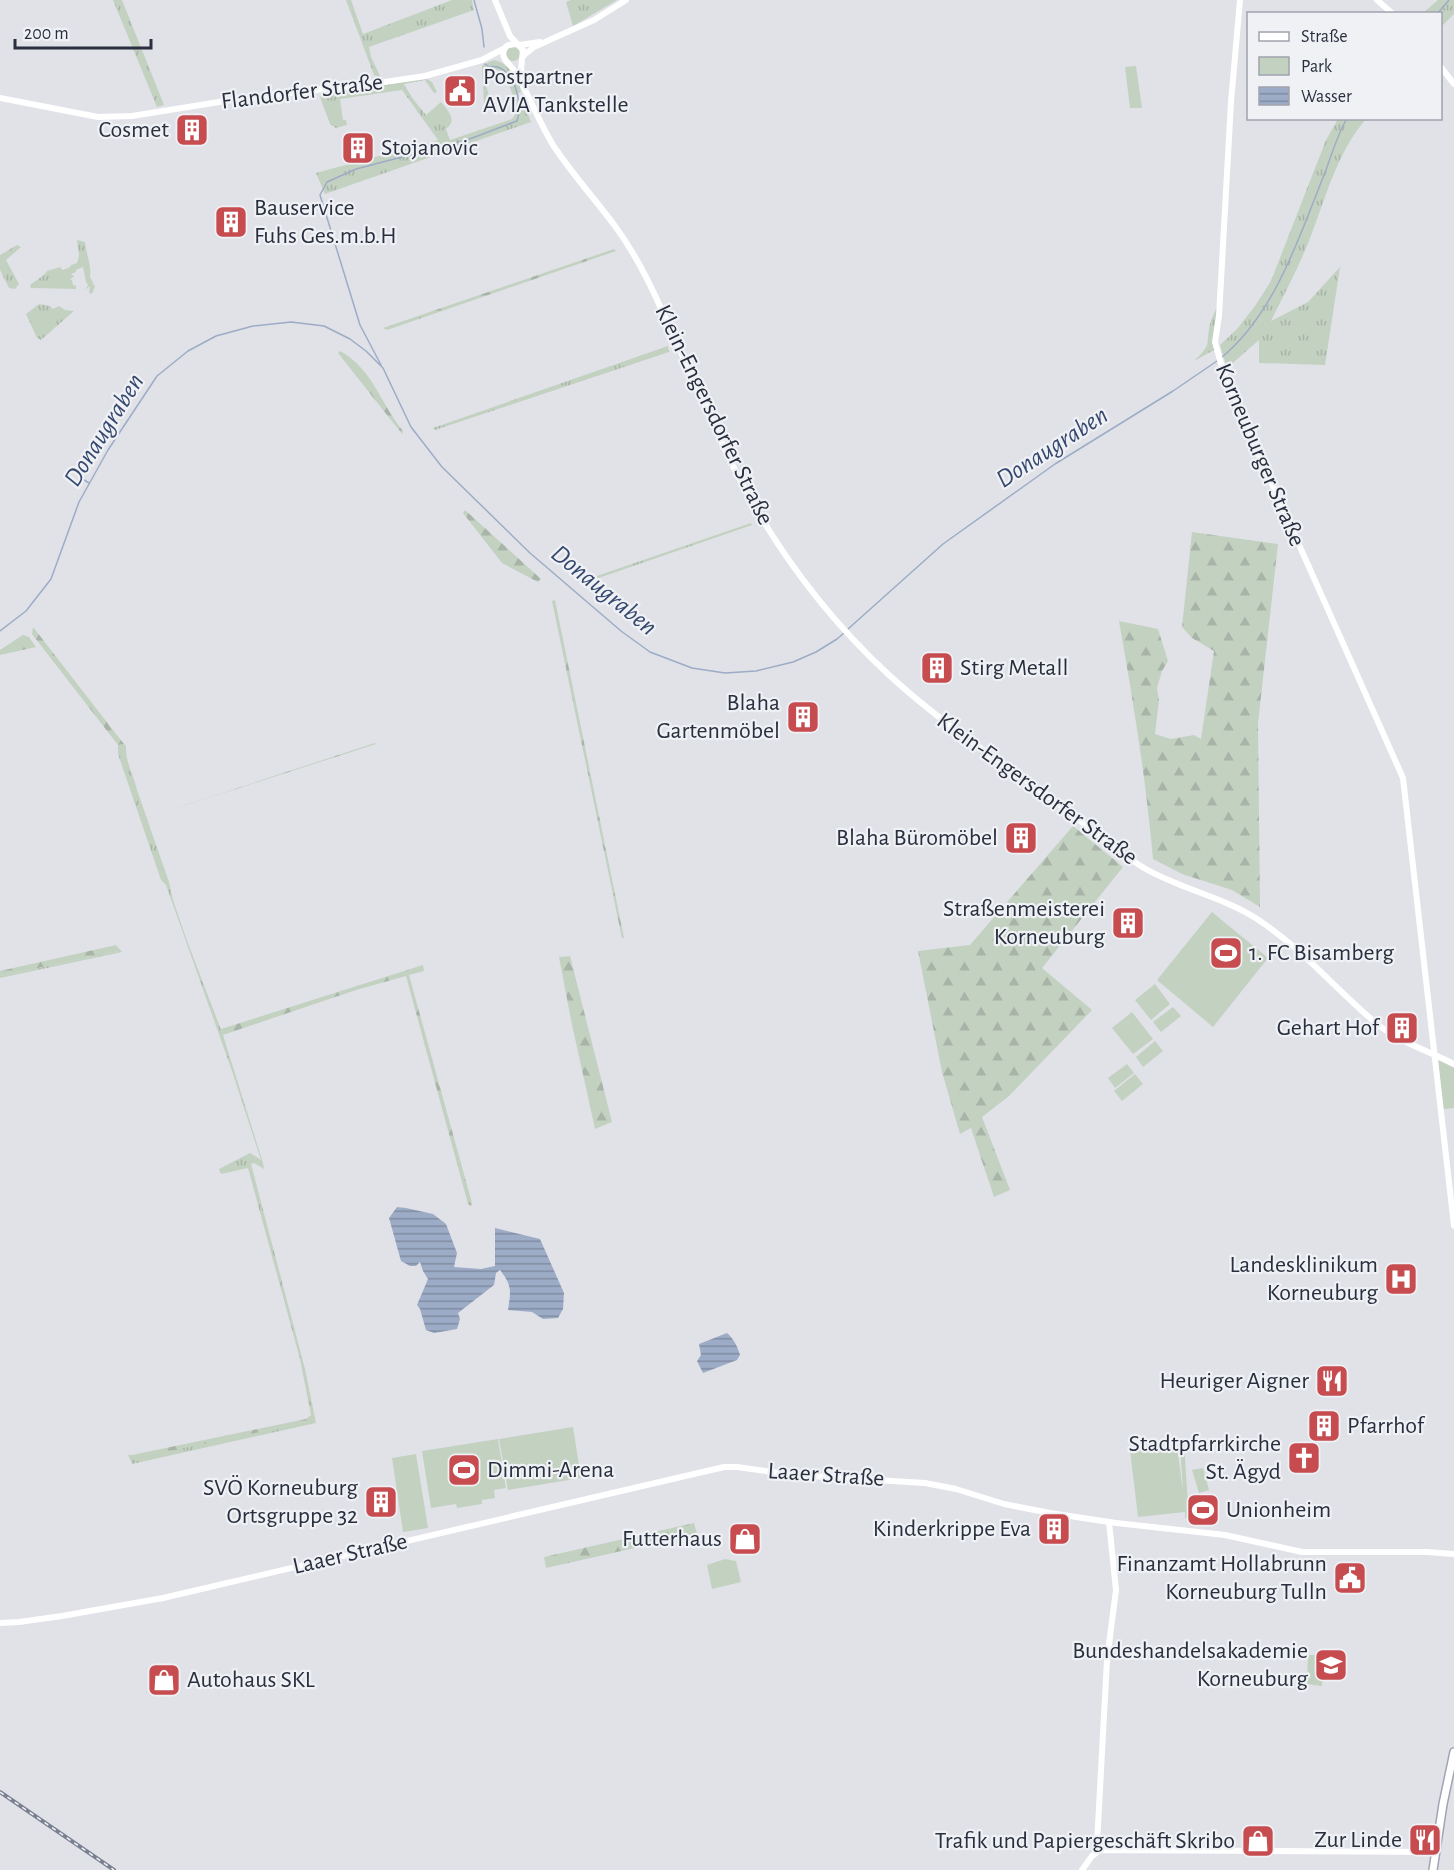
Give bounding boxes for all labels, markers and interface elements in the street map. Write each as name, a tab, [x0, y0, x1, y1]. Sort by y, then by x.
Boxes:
scale bar	[15, 12, 152, 50]
legend	[1247, 12, 1442, 120]
text: 200 m	[24, 25, 69, 43]
text: Straße	[1301, 28, 1347, 46]
text: Park	[1301, 58, 1333, 76]
place label: Postpartner AVIA Tankstelle	[483, 65, 629, 117]
street label: Flandorfer Straße	[220, 70, 384, 114]
public building icon: Postpartner AVIA Tankstelle	[442, 73, 478, 109]
text: Wasser	[1301, 88, 1352, 106]
building icon: Cosmet	[174, 112, 210, 148]
place label: Cosmet	[98, 118, 169, 142]
building icon: Stojanovic	[340, 130, 376, 166]
place label: Stojanovic	[381, 136, 478, 160]
place label: Bauservice Fuhs Ges.m.b.H	[254, 196, 397, 248]
building icon: Bauservice Fuhs Ges.m.b.H	[213, 204, 249, 240]
street label: Klein-Engersdorfer Straße	[650, 301, 778, 529]
street label: Korneuburger Straße	[1211, 360, 1309, 550]
water label: Donaugraben	[59, 369, 149, 491]
water label: Donaugraben	[992, 401, 1112, 493]
water label: Donaugraben	[546, 540, 662, 640]
building icon: Stirg Metall	[919, 650, 955, 686]
place label: Stirg Metall	[960, 656, 1068, 680]
place label: Blaha Gartenmöbel	[656, 691, 780, 743]
building icon: Blaha Gartenmöbel	[785, 699, 821, 735]
street label: Klein-Engersdorfer Straße	[932, 708, 1142, 870]
building icon: Blaha Büromöbel	[1003, 820, 1039, 856]
place label: Blaha Büromöbel	[836, 826, 998, 850]
place label: Straßenmeisterei Korneuburg	[943, 897, 1105, 949]
building icon: Straßenmeisterei Korneuburg	[1110, 905, 1146, 941]
sports icon: 1. FC Bisamberg	[1208, 935, 1244, 971]
place label: 1. FC Bisamberg	[1249, 941, 1394, 965]
building icon: Gehart Hof	[1384, 1010, 1420, 1046]
place label: Gehart Hof	[1277, 1016, 1381, 1040]
place label: Landesklinikum Korneuburg	[1229, 1253, 1378, 1305]
hospital icon: Landesklinikum Korneuburg	[1383, 1261, 1419, 1297]
restaurant icon: Heuriger Aigner	[1314, 1363, 1350, 1399]
place label: Heuriger Aigner	[1159, 1369, 1309, 1393]
building icon: Pfarrhof	[1306, 1408, 1342, 1444]
place label: Pfarrhof	[1347, 1414, 1426, 1438]
place label: Stadtpfarrkirche St. Ägyd	[1128, 1432, 1281, 1484]
church icon: Stadtpfarrkirche St. Ägyd	[1286, 1440, 1322, 1476]
sports icon: Dimmi-Arena	[446, 1452, 482, 1488]
place label: Dimmi-Arena	[487, 1458, 614, 1482]
street label: Laaer Straße	[767, 1459, 885, 1491]
place label: SVÖ Korneuburg Ortsgruppe 32	[203, 1475, 358, 1528]
building icon: SVÖ Korneuburg Ortsgruppe 32	[363, 1484, 399, 1520]
sports icon: Unionheim	[1185, 1492, 1221, 1528]
place label: Unionheim	[1226, 1498, 1331, 1522]
building icon: Kinderkrippe Eva	[1036, 1511, 1072, 1547]
place label: Kinderkrippe Eva	[873, 1517, 1031, 1541]
shop icon: Futterhaus	[727, 1521, 763, 1557]
place label: Futterhaus	[622, 1527, 722, 1551]
street label: Laaer Straße	[290, 1529, 410, 1579]
place label: Finanzamt Hollabrunn Korneuburg Tulln	[1117, 1552, 1327, 1604]
public building icon: Finanzamt Hollabrunn Korneuburg Tulln	[1332, 1560, 1368, 1596]
place label: Bundeshandelsakademie Korneuburg	[1072, 1639, 1308, 1691]
school or university icon: Bundeshandelsakademie Korneuburg	[1313, 1647, 1349, 1683]
shop icon: Autohaus SKL	[146, 1662, 182, 1698]
place label: Autohaus SKL	[187, 1668, 315, 1692]
restaurant icon: Zur Linde	[1407, 1822, 1443, 1858]
shop icon: Trafik und Papiergeschäft Skribo	[1240, 1823, 1276, 1859]
place label: Zur Linde	[1314, 1828, 1402, 1852]
place label: Trafik und Papiergeschäft Skribo	[935, 1829, 1235, 1853]

